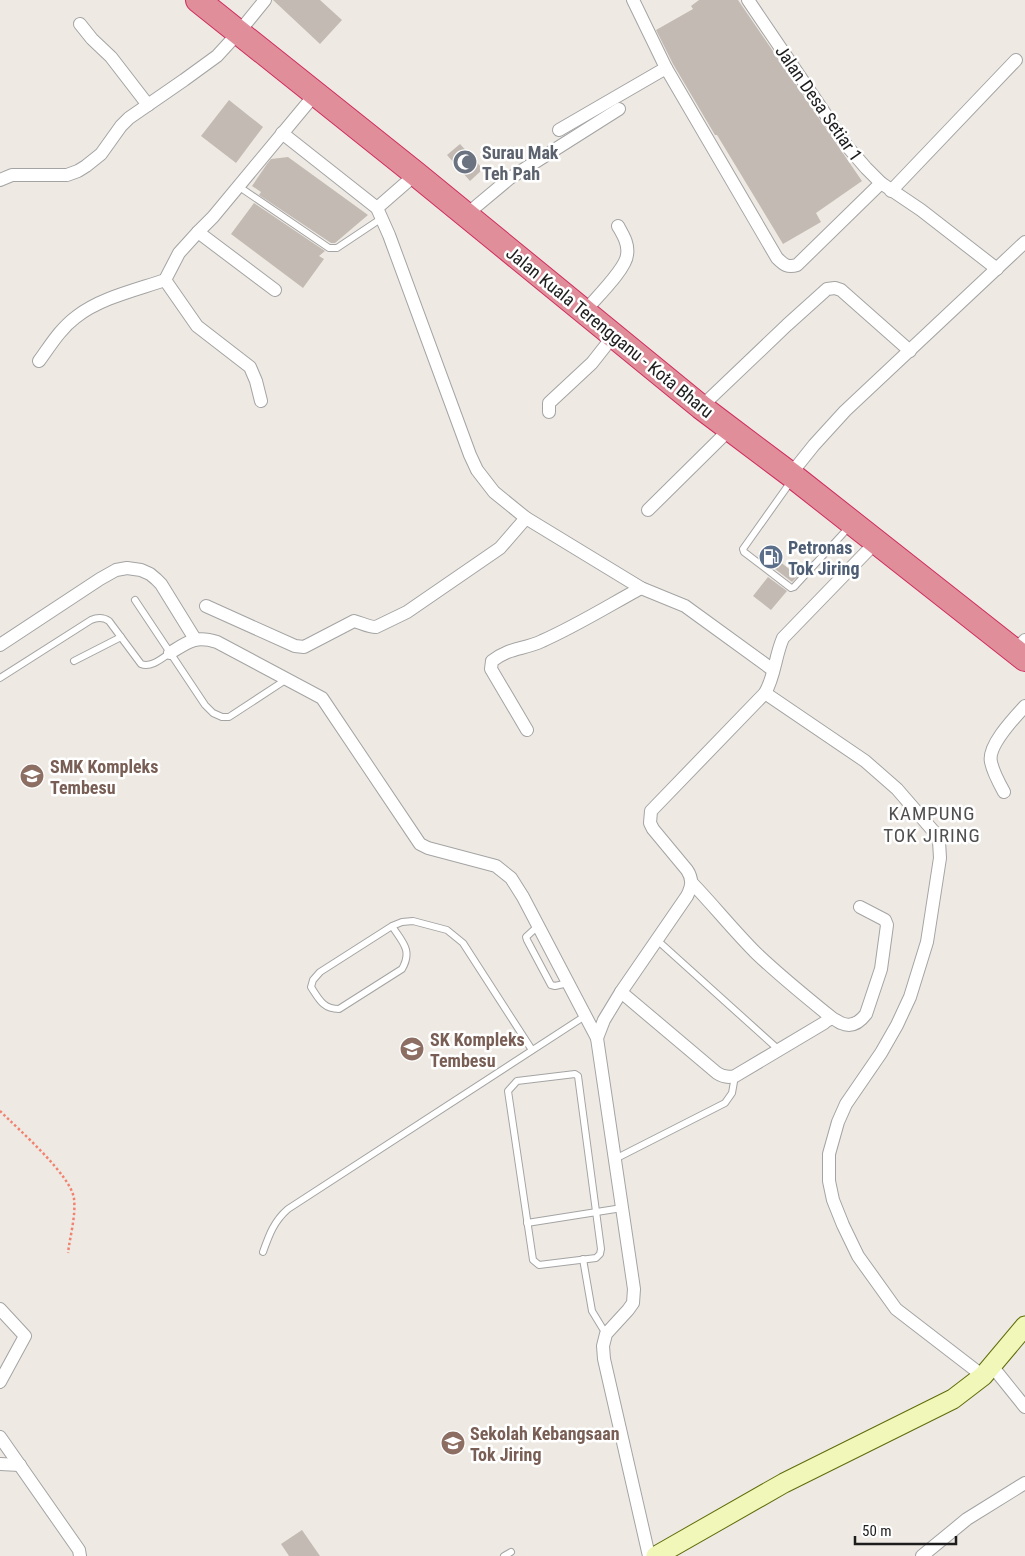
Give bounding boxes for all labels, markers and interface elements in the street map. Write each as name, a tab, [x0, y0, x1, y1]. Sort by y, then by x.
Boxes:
street label: Jalan Desa Setiar 1	[771, 41, 867, 165]
place label: Surau Mak Teh Pah	[482, 142, 559, 184]
mosque icon: Surau Mak Teh Pah	[452, 149, 478, 175]
street label: Jalan Kuala Terengganu - Kota Bharu	[502, 242, 718, 422]
place label: Petronas Tok Jiring	[788, 537, 859, 579]
fuel station icon: Petronas Tok Jiring	[758, 544, 784, 570]
place label: SMK Kompleks Tembesu	[50, 756, 158, 798]
school or university icon: SMK Kompleks Tembesu	[19, 763, 45, 789]
district label: KAMPUNG TOK JIRING	[883, 802, 981, 847]
place label: SK Kompleks Tembesu	[430, 1029, 525, 1071]
school or university icon: SK Kompleks Tembesu	[399, 1036, 425, 1062]
place label: Sekolah Kebangsaan Tok Jiring	[470, 1423, 620, 1465]
school or university icon: Sekolah Kebangsaan Tok Jiring	[440, 1430, 466, 1456]
scale bar	[855, 1514, 956, 1546]
text: 50 m	[862, 1522, 892, 1540]

